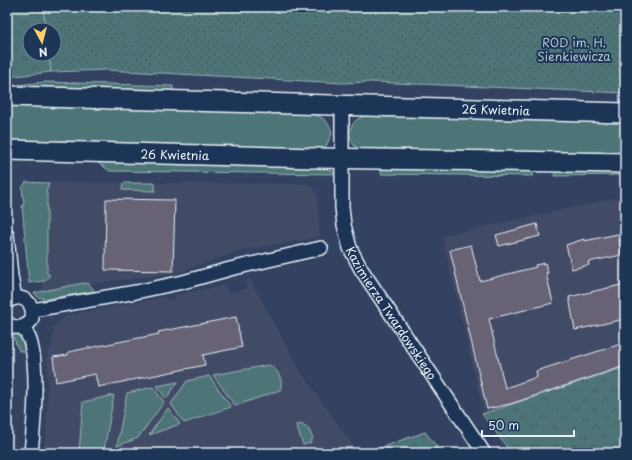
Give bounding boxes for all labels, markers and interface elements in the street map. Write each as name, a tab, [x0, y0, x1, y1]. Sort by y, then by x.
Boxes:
north arrow	[22, 22, 62, 62]
park label: ROD im. H. Sienkiewicza	[537, 33, 611, 65]
text: N	[38, 43, 49, 61]
street label: 26 Kwietnia	[461, 100, 531, 119]
street label: 26 Kwietnia	[140, 144, 210, 164]
street label: Kazimierza Twardowskiego	[342, 243, 441, 383]
scale bar	[482, 412, 574, 438]
text: 50 m	[488, 416, 519, 434]

